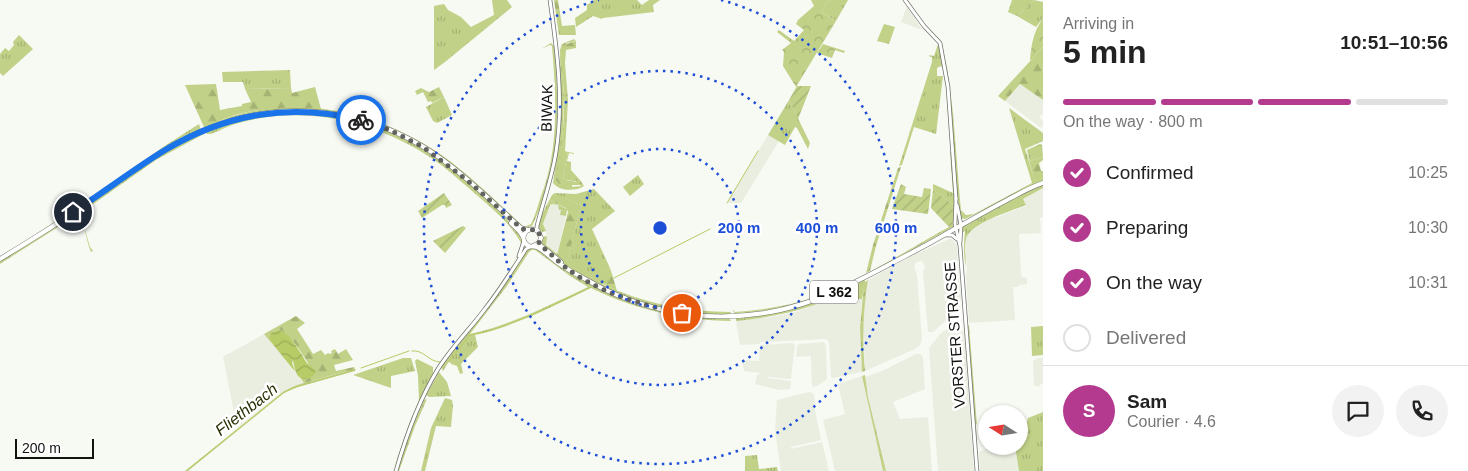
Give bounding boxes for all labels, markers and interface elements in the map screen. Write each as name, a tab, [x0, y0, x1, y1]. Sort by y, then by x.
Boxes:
text: Arriving in	[1063, 15, 1134, 32]
text: 10:51–10:56	[1340, 32, 1448, 53]
text: 5 min	[1063, 34, 1147, 70]
street label: BIWAK	[538, 84, 555, 132]
courier	[336, 95, 386, 145]
icon: bike	[347, 106, 375, 134]
text: On the way · 800 m	[1063, 113, 1203, 130]
icon: check	[1063, 159, 1091, 187]
text: Confirmed	[1106, 162, 1194, 183]
text: 10:25	[1408, 164, 1448, 181]
pin	[52, 191, 94, 233]
icon: home	[59, 198, 87, 226]
icon: check	[1063, 214, 1091, 242]
text: Preparing	[1106, 217, 1188, 238]
centre of rings	[651, 219, 669, 237]
text: 200 m	[718, 219, 760, 236]
text: 400 m	[796, 219, 838, 236]
text: 600 m	[875, 219, 917, 236]
text: 10:30	[1408, 219, 1448, 236]
street label: VORSTER STRASSE	[941, 261, 968, 409]
icon: check	[1063, 269, 1091, 297]
text: On the way	[1106, 272, 1202, 293]
text: 10:31	[1408, 274, 1448, 291]
road number: L 362	[810, 280, 858, 304]
pin	[661, 292, 703, 334]
icon: bag	[668, 299, 696, 327]
text: Delivered	[1106, 327, 1186, 348]
water label: Fliethbach	[212, 380, 281, 439]
button: chat	[1332, 385, 1384, 437]
button: phone	[1396, 385, 1448, 437]
text: Sam	[1127, 391, 1167, 412]
text: S	[1083, 400, 1095, 421]
north arrow	[978, 405, 1028, 455]
map controls	[978, 405, 1028, 455]
text: Courier · 4.6	[1127, 413, 1216, 430]
scale bar	[15, 436, 94, 459]
text: 200 m	[22, 440, 61, 456]

